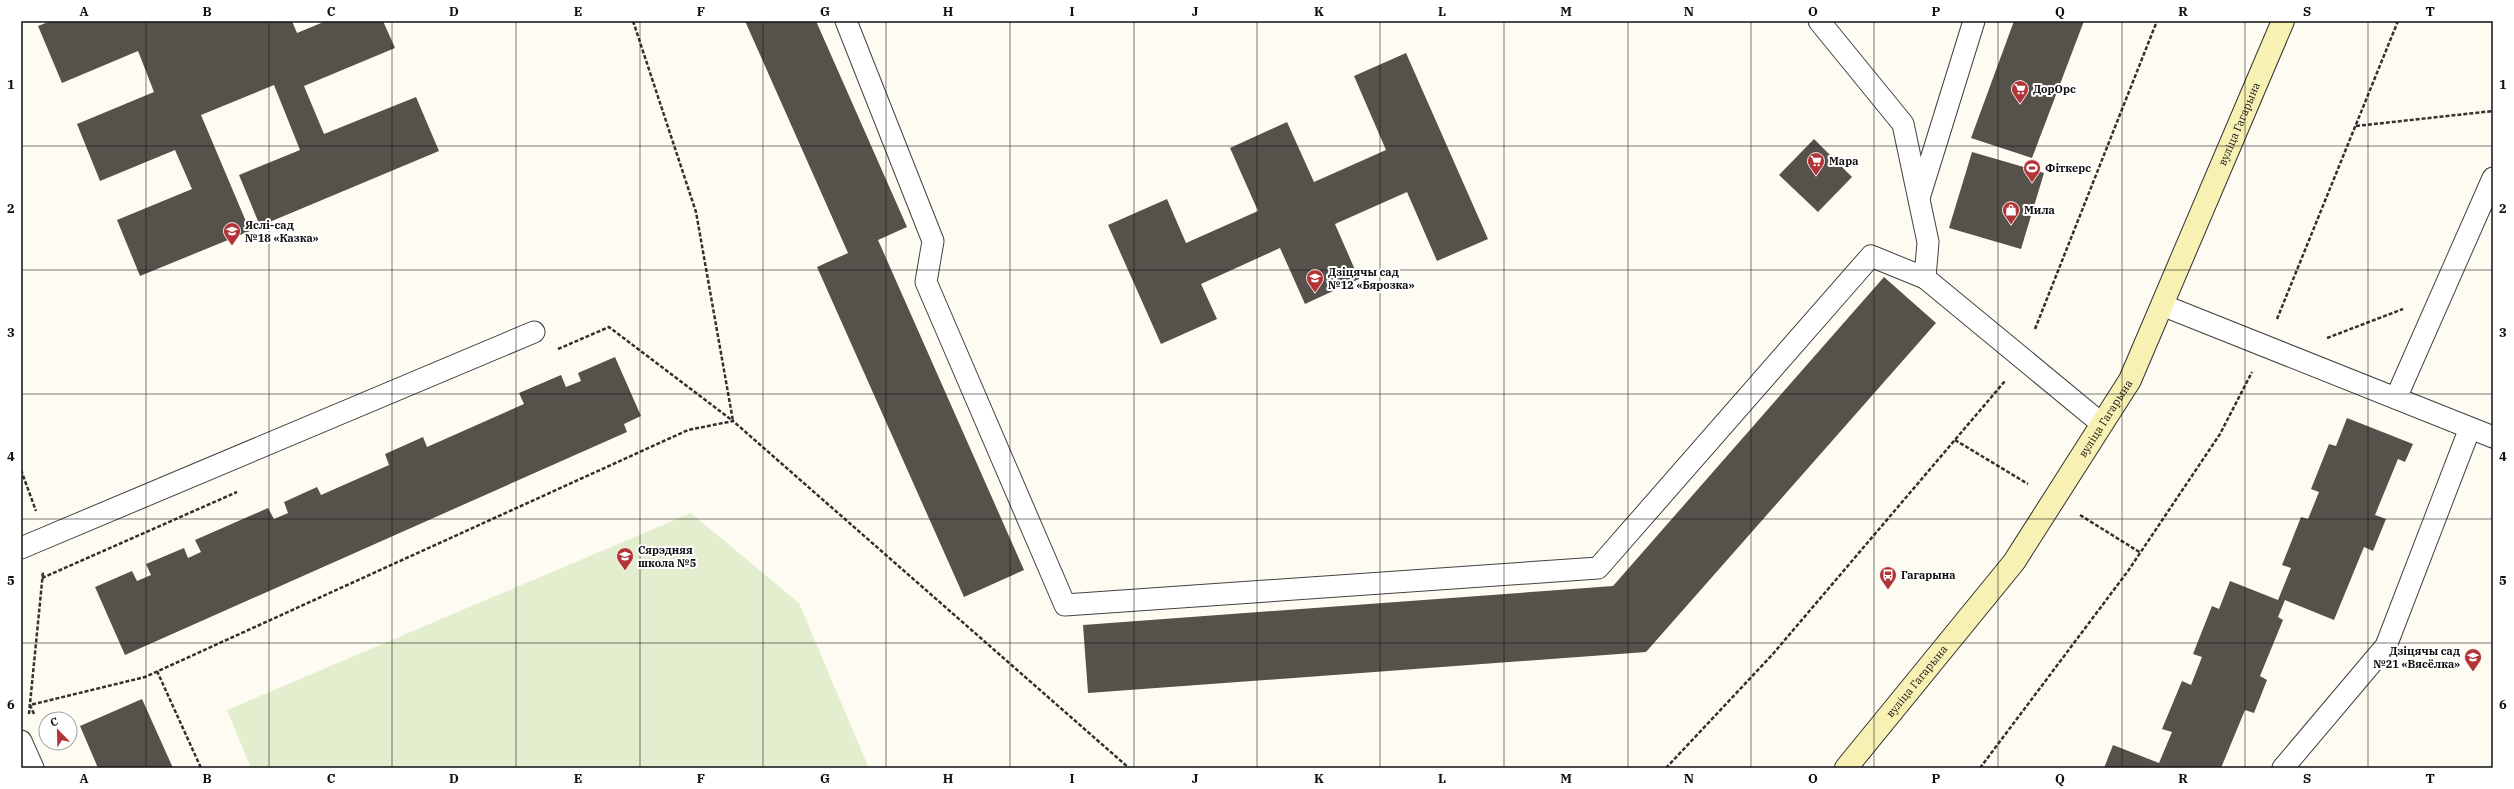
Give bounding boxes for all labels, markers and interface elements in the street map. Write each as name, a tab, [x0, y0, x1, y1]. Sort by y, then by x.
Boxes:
text: A	[79, 3, 89, 20]
text: B	[202, 3, 212, 20]
text: C	[327, 3, 336, 20]
text: D	[449, 3, 459, 20]
text: E	[574, 3, 582, 20]
text: F	[697, 3, 705, 20]
text: G	[820, 3, 830, 20]
text: H	[943, 3, 954, 20]
text: I	[1070, 3, 1075, 20]
text: J	[1192, 3, 1199, 20]
text: K	[1314, 3, 1324, 20]
text: L	[1438, 3, 1446, 20]
text: M	[1560, 3, 1572, 20]
text: N	[1684, 3, 1694, 20]
text: O	[1808, 3, 1818, 20]
text: P	[1932, 3, 1941, 20]
text: Q	[2055, 3, 2065, 20]
text: R	[2178, 3, 2188, 20]
text: S	[2303, 3, 2311, 20]
text: T	[2425, 3, 2435, 20]
text: 1	[7, 76, 15, 93]
text: 1	[2499, 76, 2507, 93]
supermarket icon: ДорОрс	[2010, 79, 2030, 104]
street label: вуліца Гагарына	[2215, 80, 2263, 168]
place label: ДорОрс	[2033, 82, 2076, 96]
supermarket icon: Мара	[1806, 151, 1826, 176]
place label: Мара	[1829, 154, 1859, 168]
sports icon: Фіткерс	[2022, 158, 2042, 183]
place label: Фіткерс	[2045, 161, 2091, 175]
text: 2	[7, 200, 15, 217]
shop icon: Мила	[2001, 200, 2021, 225]
text: 2	[2499, 200, 2507, 217]
place label: Мила	[2024, 203, 2055, 217]
place label: Яслі-сад №18 «Казка»	[245, 218, 319, 245]
school or university icon: Яслі-сад №18 «Казка»	[222, 221, 242, 246]
place label: Дзіцячы сад №12 «Бярозка»	[1328, 265, 1414, 292]
school or university icon: Дзіцячы сад №12 «Бярозка»	[1305, 268, 1325, 293]
text: 3	[7, 324, 15, 341]
text: 3	[2499, 324, 2507, 341]
street label: вуліца Гагарына	[2076, 377, 2135, 460]
text: 4	[7, 448, 15, 465]
text: 4	[2499, 448, 2507, 465]
place label: Сярэдняя школа №5	[638, 543, 696, 570]
school or university icon: Сярэдняя школа №5	[615, 546, 635, 571]
bus stop icon: Гагарына	[1878, 565, 1898, 590]
place label: Гагарына	[1901, 568, 1956, 582]
text: 5	[7, 572, 15, 589]
text: 5	[2499, 572, 2507, 589]
street label: вуліца Гагарына	[1883, 642, 1950, 720]
place label: Дзіцячы сад №21 «Вясёлка»	[2373, 644, 2460, 671]
school or university icon: Дзіцячы сад №21 «Вясёлка»	[2463, 647, 2483, 672]
text: 6	[7, 696, 15, 713]
text: 6	[2499, 696, 2507, 713]
north arrow	[38, 711, 78, 751]
text: С	[48, 714, 60, 730]
text: A	[79, 770, 89, 787]
text: B	[202, 770, 212, 787]
text: C	[327, 770, 336, 787]
text: D	[449, 770, 459, 787]
text: E	[574, 770, 582, 787]
text: F	[697, 770, 705, 787]
text: G	[820, 770, 830, 787]
text: H	[943, 770, 954, 787]
text: I	[1070, 770, 1075, 787]
text: J	[1192, 770, 1199, 787]
text: K	[1314, 770, 1324, 787]
text: L	[1438, 770, 1446, 787]
text: M	[1560, 770, 1572, 787]
text: N	[1684, 770, 1694, 787]
text: O	[1808, 770, 1818, 787]
text: P	[1932, 770, 1941, 787]
text: Q	[2055, 770, 2065, 787]
text: R	[2178, 770, 2188, 787]
text: S	[2303, 770, 2311, 787]
text: T	[2425, 770, 2435, 787]

